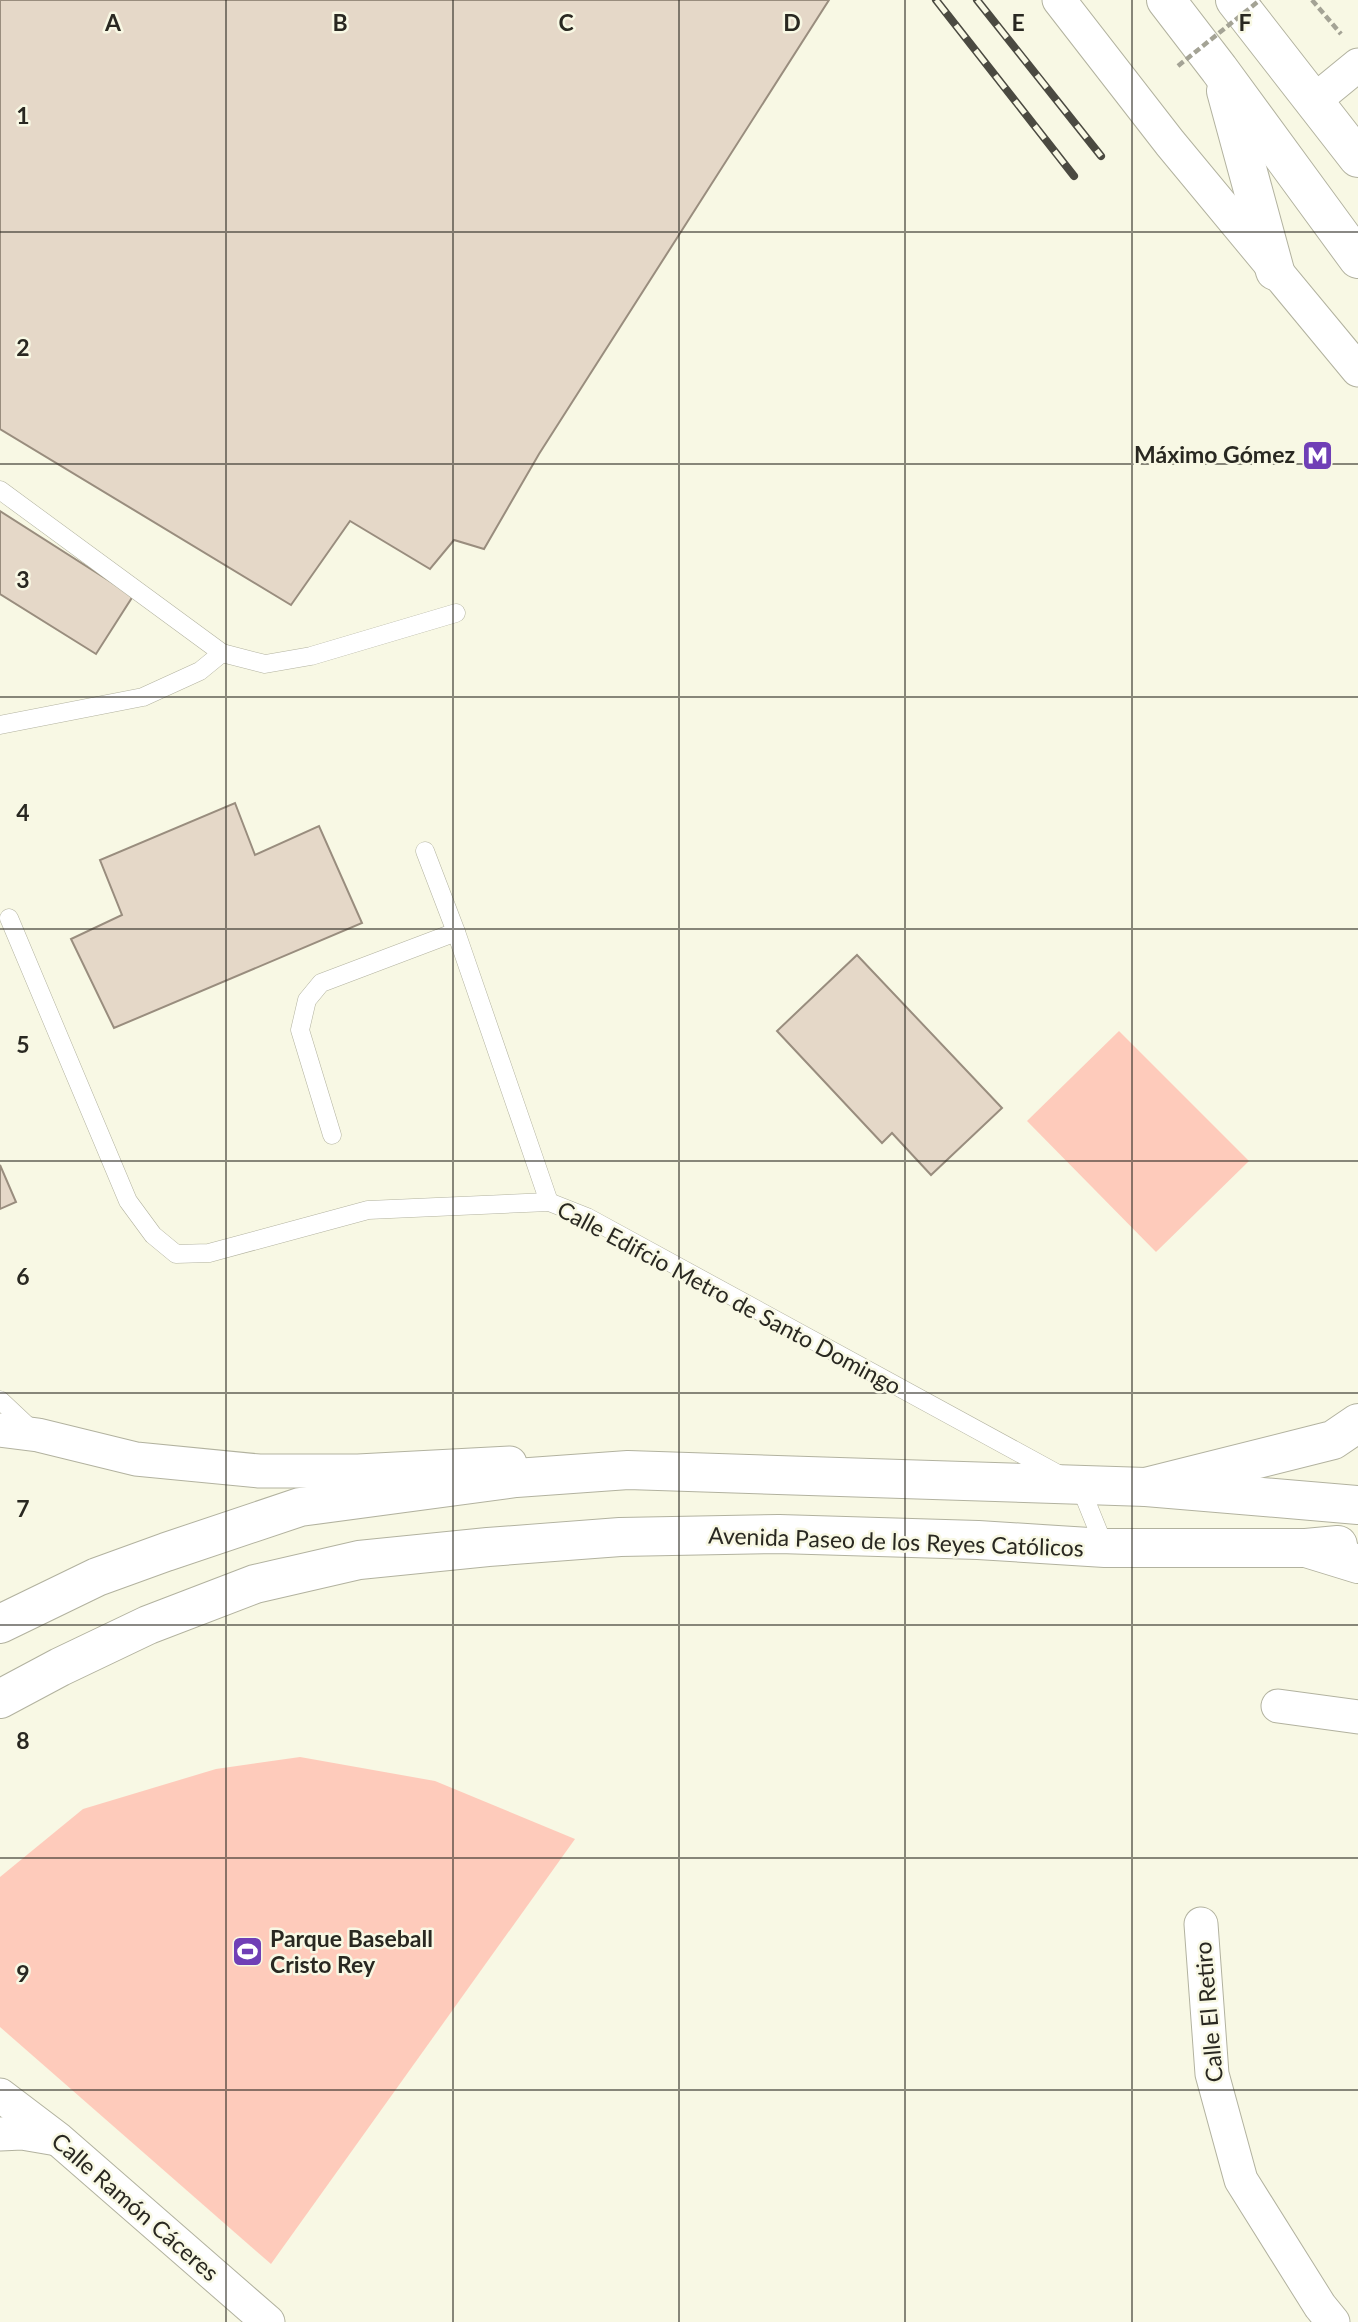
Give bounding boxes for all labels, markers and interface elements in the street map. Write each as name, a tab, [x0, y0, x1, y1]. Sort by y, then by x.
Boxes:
text: A	[104, 8, 122, 36]
text: B	[332, 8, 348, 36]
text: C	[558, 8, 574, 36]
text: D	[783, 8, 801, 36]
text: E	[1011, 8, 1025, 36]
text: F	[1238, 8, 1252, 36]
text: 1	[16, 101, 30, 129]
text: 2	[16, 333, 30, 361]
metro station icon: Máximo Gómez	[1301, 438, 1335, 472]
place label: Máximo Gómez	[1134, 440, 1295, 468]
text: 3	[16, 565, 30, 593]
text: 4	[16, 798, 30, 826]
text: 5	[16, 1030, 30, 1058]
street label: Calle Edifcio Metro de Santo Domingo	[553, 1194, 906, 1400]
text: 6	[16, 1262, 30, 1290]
text: 7	[16, 1494, 30, 1522]
street label: Avenida Paseo de los Reyes Católicos	[708, 1520, 1084, 1562]
text: 8	[16, 1726, 30, 1754]
place label: Parque Baseball Cristo Rey	[270, 1924, 433, 1978]
sports icon: Parque Baseball Cristo Rey	[230, 1935, 264, 1969]
street label: Calle El Retiro	[1188, 1941, 1228, 2084]
text: 9	[16, 1959, 30, 1987]
street label: Calle Ramón Cáceres	[47, 2126, 225, 2286]

